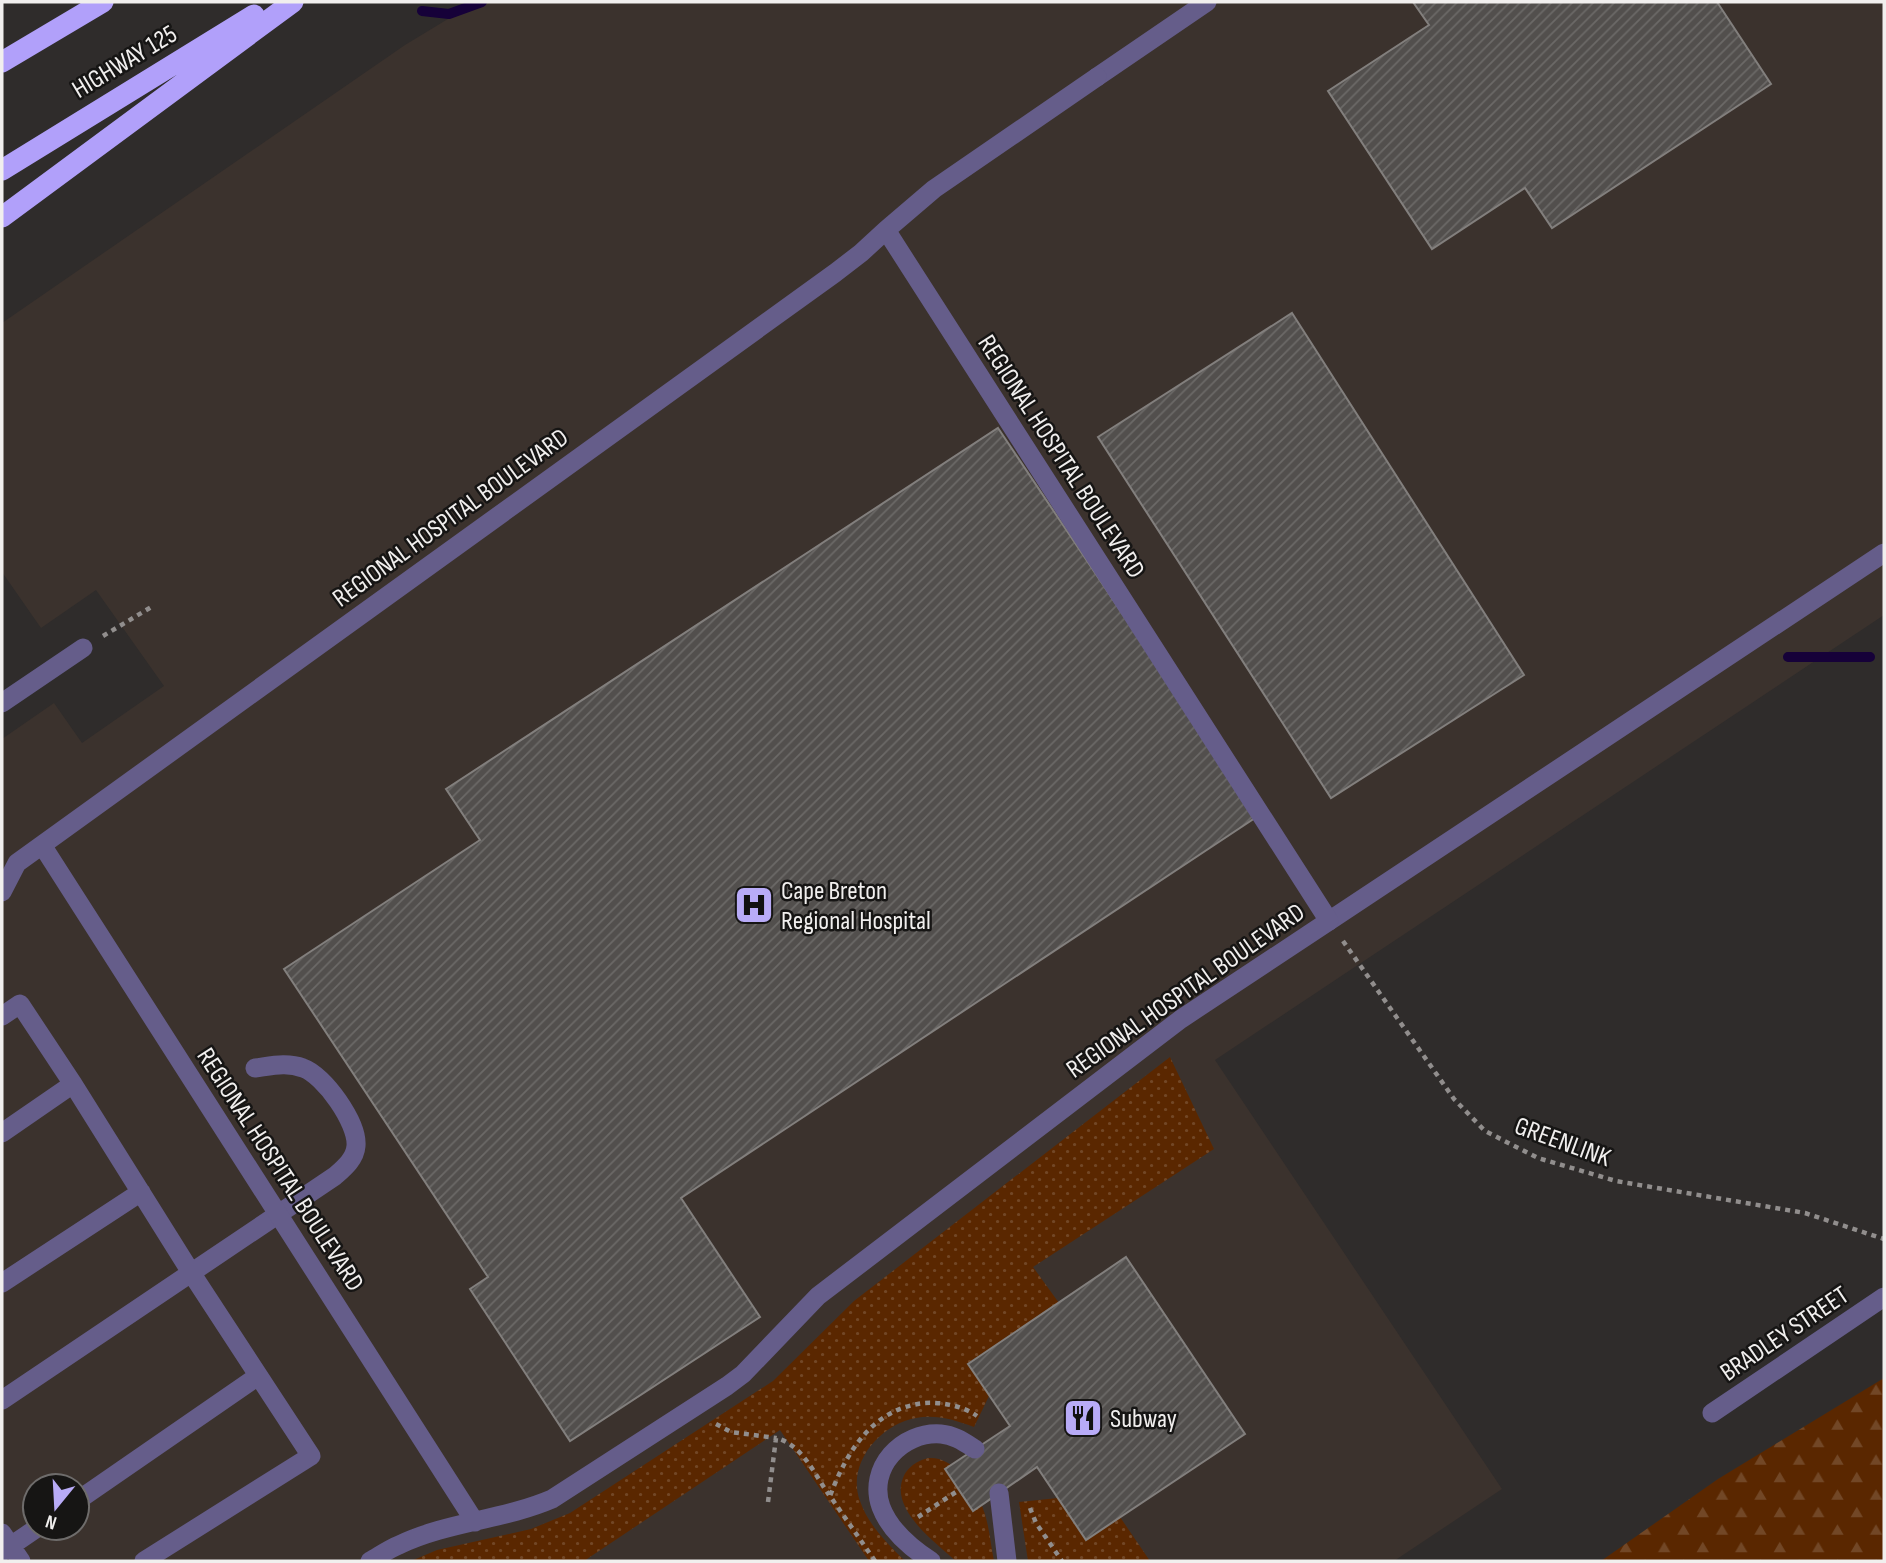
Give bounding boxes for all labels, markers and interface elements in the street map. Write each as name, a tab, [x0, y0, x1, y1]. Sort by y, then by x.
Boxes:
street label: HIGHWAY 125	[67, 19, 183, 106]
street label: REGIONAL HOSPITAL BOULEVARD	[970, 329, 1151, 584]
street label: REGIONAL HOSPITAL BOULEVARD	[327, 422, 575, 614]
place label: Cape Breton Regional Hospital	[781, 876, 931, 937]
hospital icon: Cape Breton Regional Hospital	[733, 884, 775, 926]
street label: REGIONAL HOSPITAL BOULEVARD	[1061, 897, 1311, 1085]
street label: REGIONAL HOSPITAL BOULEVARD	[189, 1042, 370, 1297]
street label: GREENLINK	[1510, 1111, 1615, 1174]
street label: BRADLEY STREET	[1715, 1280, 1855, 1389]
restaurant icon: Subway	[1062, 1397, 1104, 1439]
place label: Subway	[1110, 1404, 1177, 1435]
north arrow	[21, 1472, 91, 1542]
text: N	[43, 1509, 60, 1534]

